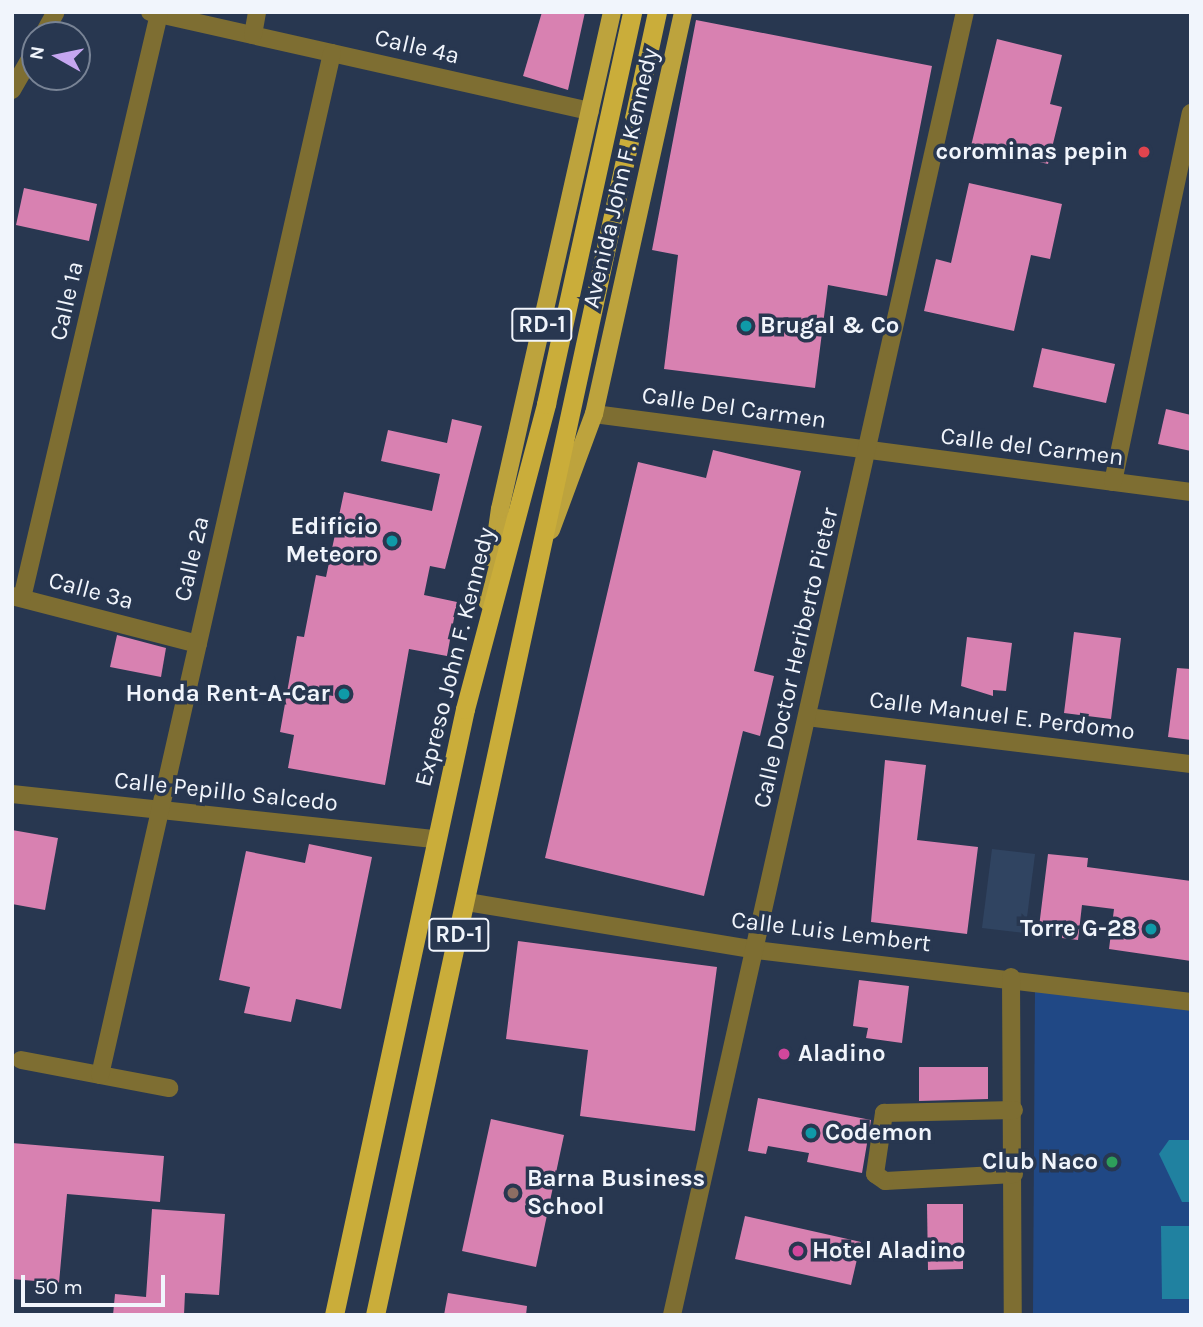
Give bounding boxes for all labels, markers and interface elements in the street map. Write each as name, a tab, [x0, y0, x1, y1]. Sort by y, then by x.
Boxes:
north arrow	[21, 21, 91, 91]
street label: Calle 4a	[372, 23, 462, 71]
text: N	[25, 45, 49, 61]
street label: Avenida John F. Kennedy	[577, 45, 665, 311]
place label: corominas pepin	[936, 138, 1128, 166]
marker: corominas pepin	[1134, 142, 1154, 162]
street label: Calle 1a	[44, 259, 90, 343]
road number: RD-1	[510, 306, 574, 344]
place label: Brugal & Co	[760, 312, 899, 340]
marker: Brugal & Co	[738, 318, 754, 334]
street label: Calle Del Carmen	[640, 381, 828, 435]
street label: Calle del Carmen	[939, 421, 1125, 473]
street label: Calle Doctor Heriberto Pieter	[747, 505, 845, 811]
place label: Edificio Meteoro	[286, 513, 378, 569]
street label: Calle 2a	[168, 514, 216, 604]
street label: Expreso John F. Kennedy	[409, 525, 501, 789]
marker: Edificio Meteoro	[384, 533, 400, 549]
street label: Calle 3a	[45, 566, 137, 616]
place label: Honda Rent-A-Car	[125, 680, 330, 708]
street label: Calle Manuel E. Perdomo	[868, 685, 1136, 747]
marker: Honda Rent-A-Car	[336, 686, 352, 702]
street label: Calle Pepillo Salcedo	[113, 766, 339, 818]
street label: Calle Luis Lembert	[730, 905, 932, 959]
place label: Torre G-28	[1020, 915, 1137, 943]
road number: RD-1	[428, 916, 490, 954]
marker: Torre G-28	[1143, 921, 1159, 937]
place label: Aladino	[798, 1040, 886, 1068]
marker: Aladino	[776, 1046, 792, 1062]
place label: Codemon	[825, 1119, 933, 1147]
marker: Codemon	[803, 1125, 819, 1141]
place label: Club Naco	[982, 1148, 1098, 1176]
marker: Club Naco	[1104, 1154, 1120, 1170]
place label: Barna Business School	[527, 1165, 705, 1221]
marker: Barna Business School	[505, 1185, 521, 1201]
place label: Hotel Aladino	[812, 1237, 966, 1265]
marker: Hotel Aladino	[790, 1243, 806, 1259]
scale bar	[24, 1260, 168, 1304]
text: 50 m	[34, 1275, 83, 1299]

